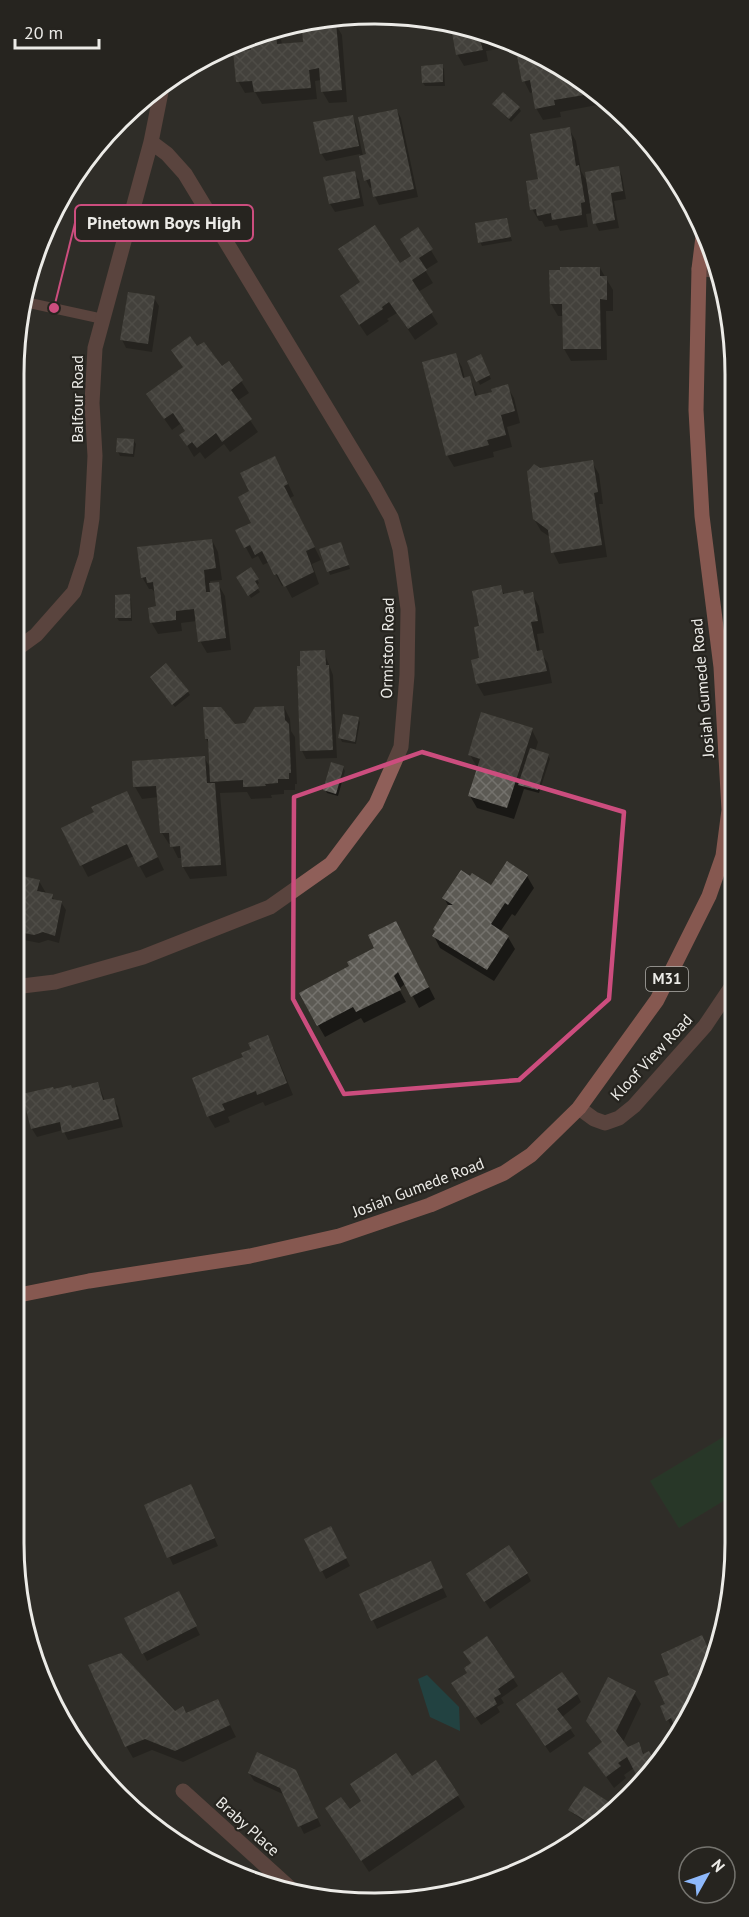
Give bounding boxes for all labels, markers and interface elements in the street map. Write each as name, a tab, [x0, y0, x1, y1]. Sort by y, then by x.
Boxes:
scale bar	[15, 12, 99, 50]
text: 20 m	[24, 21, 63, 44]
callout: Pinetown Boys High	[75, 205, 253, 241]
text: Pinetown Boys High	[87, 211, 241, 234]
street label: Balfour Road	[67, 355, 87, 443]
street label: Ormiston Road	[376, 597, 398, 699]
street label: Josiah Gumede Road	[686, 618, 718, 759]
road number: M31	[646, 967, 688, 991]
street label: Kloof View Road	[606, 1010, 696, 1104]
street label: Josiah Gumede Road	[348, 1153, 487, 1222]
street label: Braby Place	[212, 1792, 284, 1860]
north arrow	[677, 1845, 737, 1905]
text: N	[707, 1855, 730, 1876]

